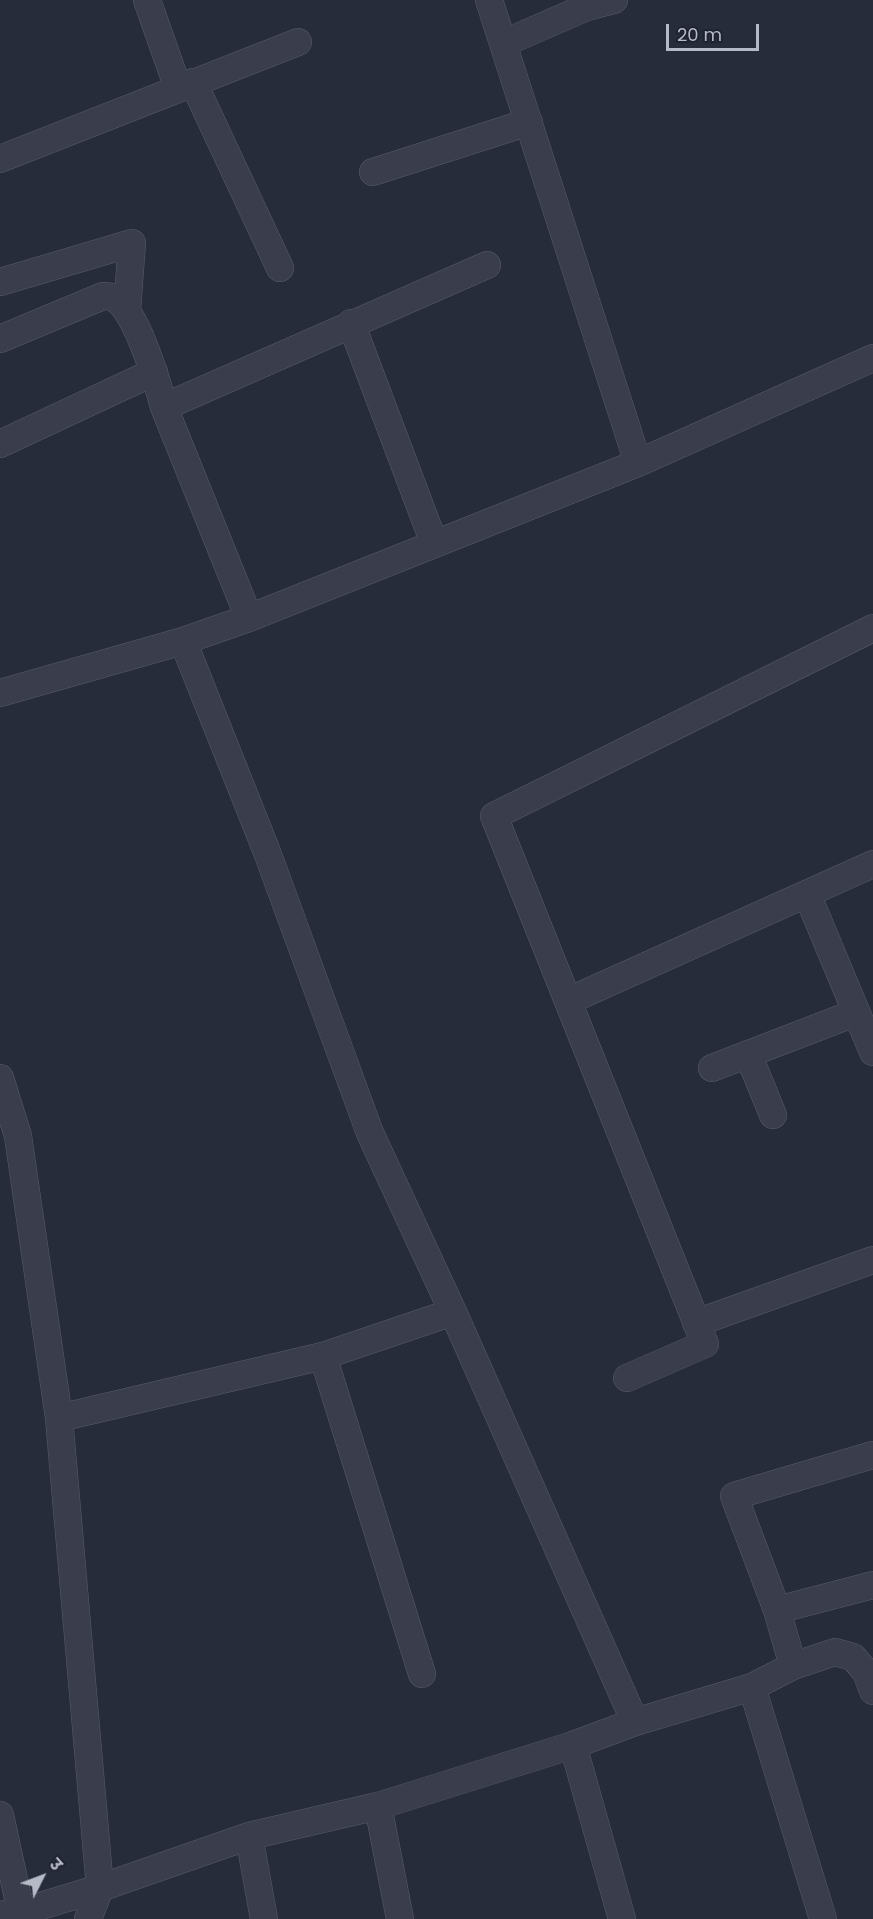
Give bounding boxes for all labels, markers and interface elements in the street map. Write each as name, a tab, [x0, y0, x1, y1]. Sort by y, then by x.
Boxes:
scale bar	[669, 12, 762, 50]
text: 20 m	[677, 22, 722, 47]
north arrow	[12, 1847, 72, 1907]
text: उ	[44, 1854, 67, 1876]

